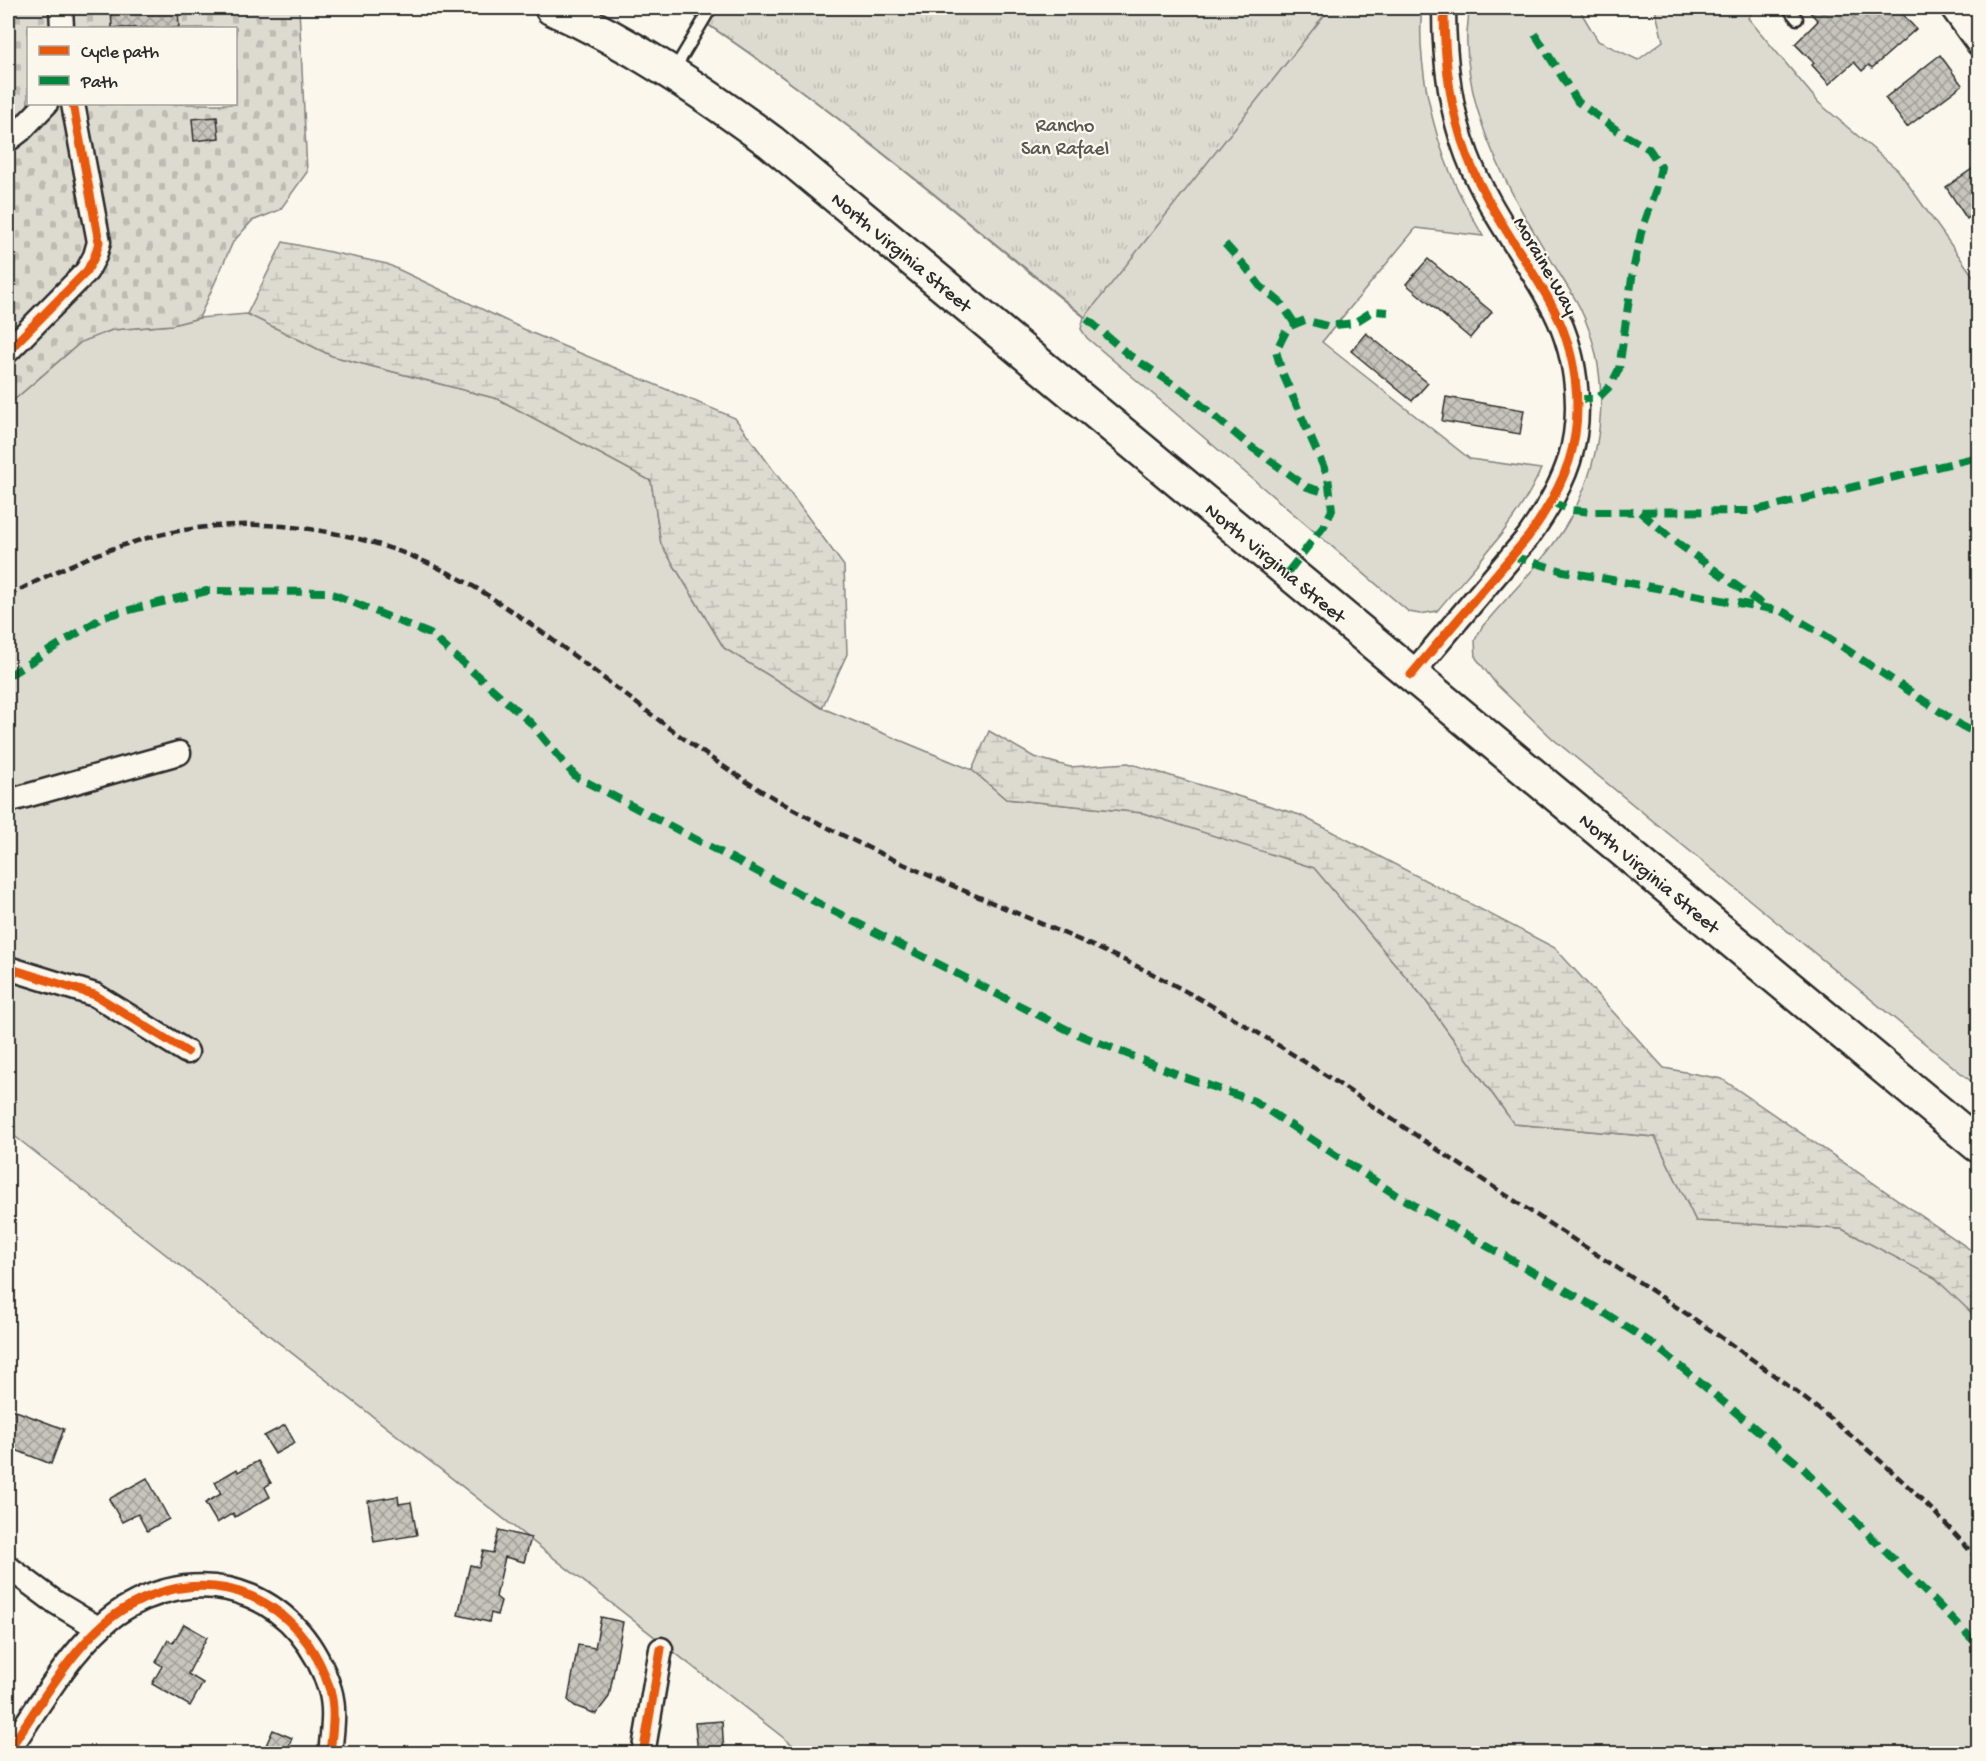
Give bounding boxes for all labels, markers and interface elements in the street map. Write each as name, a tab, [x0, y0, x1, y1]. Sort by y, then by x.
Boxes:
legend	[27, 27, 237, 105]
text: Cycle path	[81, 43, 159, 64]
text: Path	[80, 73, 118, 94]
park label: Rancho San Rafael	[1021, 116, 1109, 162]
street label: North Virginia Street	[825, 189, 976, 320]
street label: Moraine Way	[1507, 214, 1581, 320]
street label: North Virginia Street	[1199, 499, 1350, 631]
street label: North Virginia Street	[1573, 810, 1724, 941]

